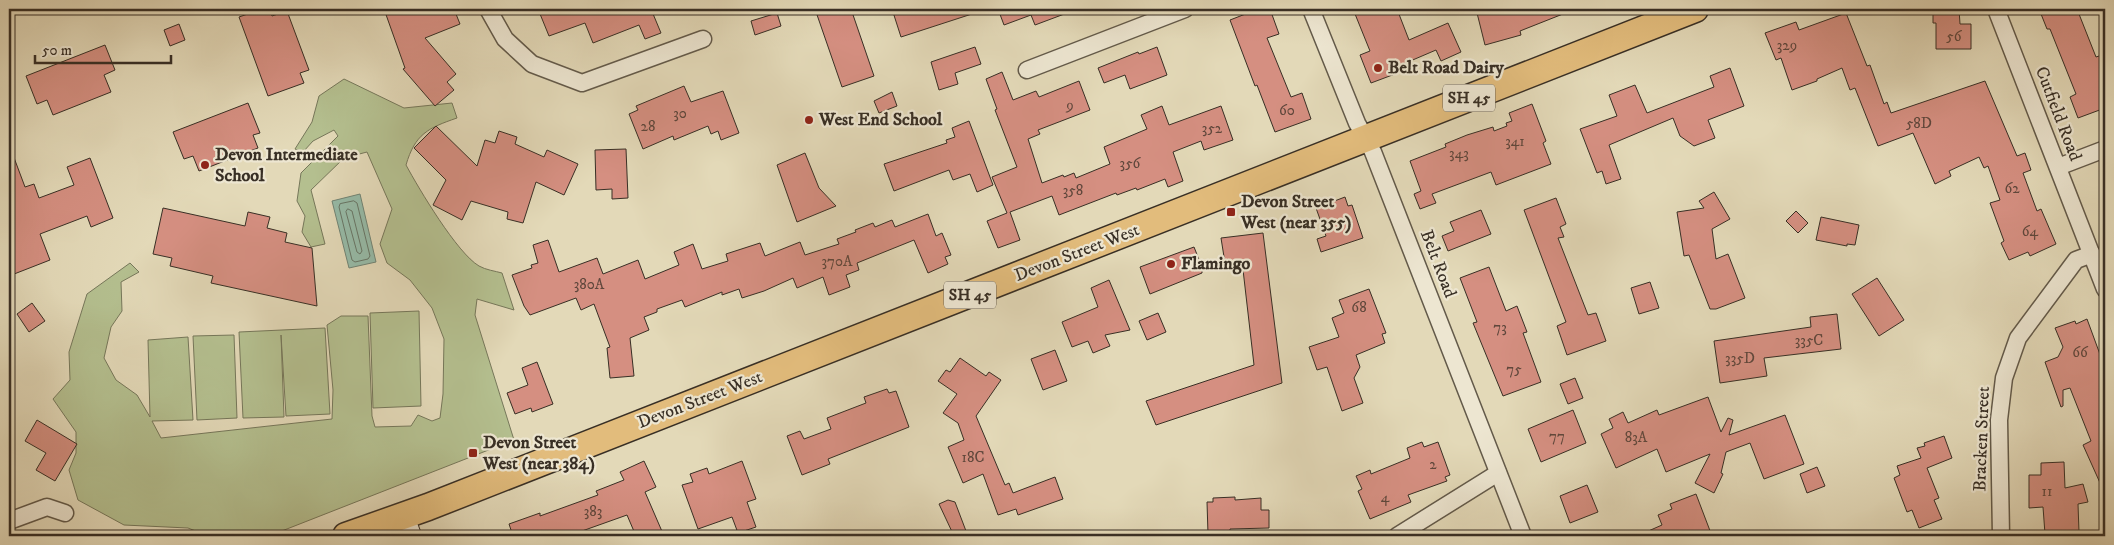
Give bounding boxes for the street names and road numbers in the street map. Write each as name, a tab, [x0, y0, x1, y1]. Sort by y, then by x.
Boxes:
street label: Cutfield Road	[2030, 64, 2086, 164]
road number: SH 45	[1443, 85, 1495, 112]
street label: Devon Street West	[1011, 219, 1143, 287]
street label: Belt Road	[1415, 227, 1461, 301]
road number: SH 45	[944, 282, 996, 308]
street label: Devon Street West	[634, 366, 766, 434]
street label: Bracken Street	[1969, 386, 1995, 492]

